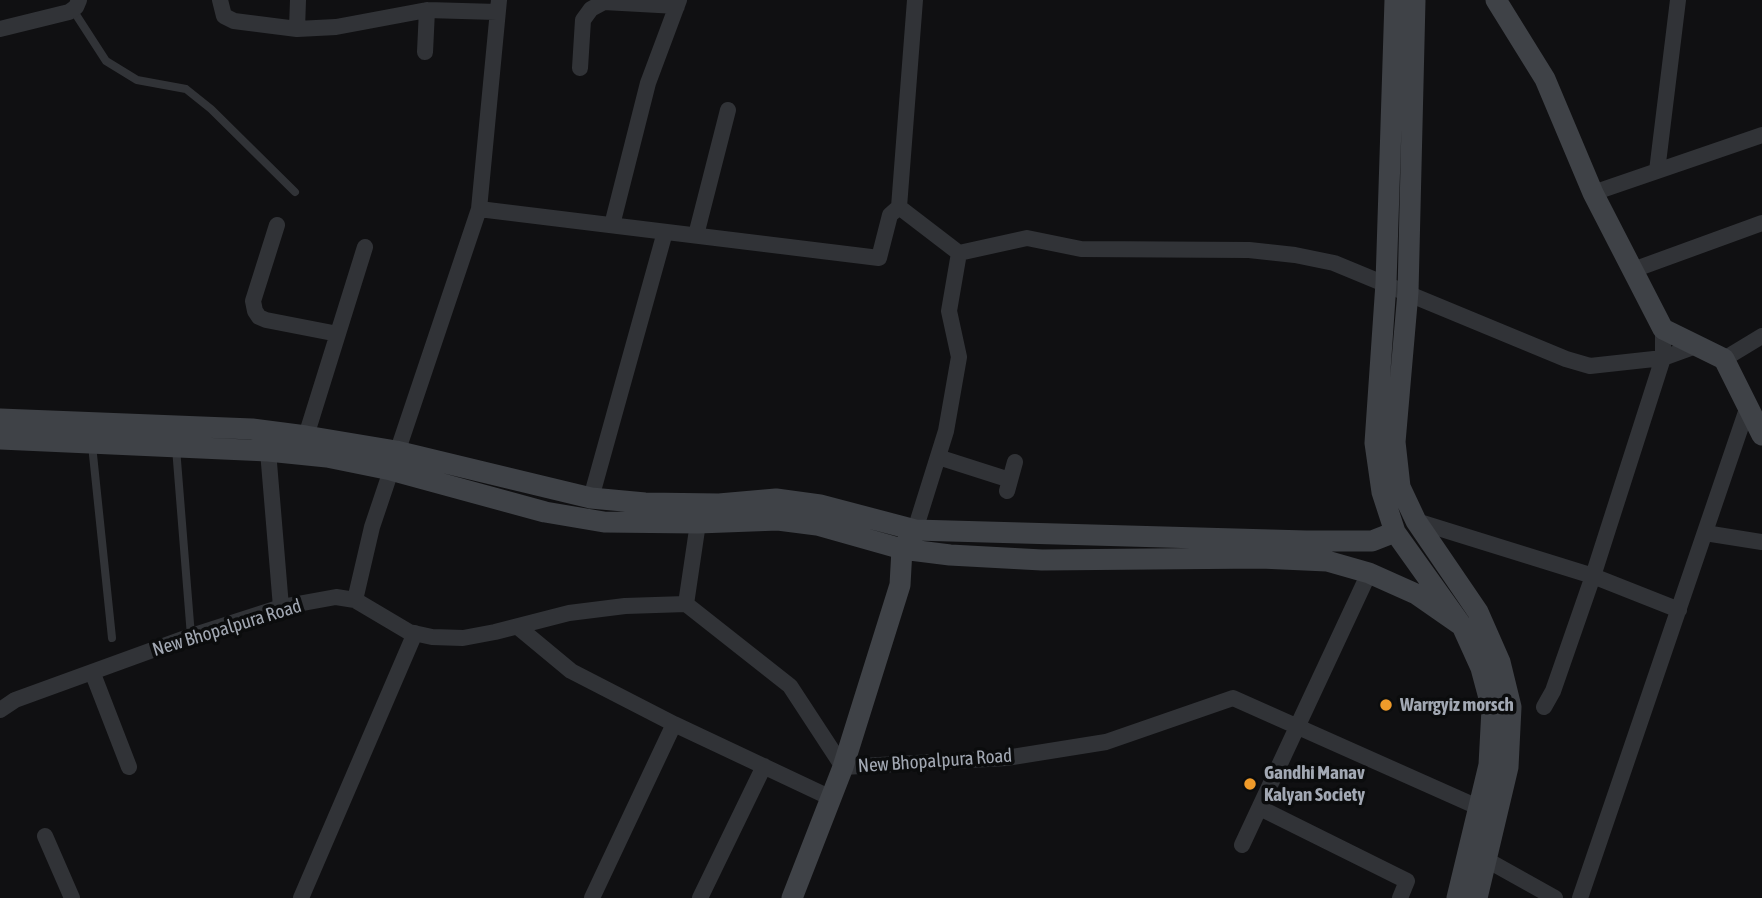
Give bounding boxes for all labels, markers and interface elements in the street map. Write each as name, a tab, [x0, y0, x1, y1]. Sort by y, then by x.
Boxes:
street label: New Bhopalpura Road	[150, 594, 304, 662]
place label: Warrgyiz morsch	[1400, 694, 1514, 716]
marker: Warrgyiz morsch	[1378, 697, 1394, 713]
street label: New Bhopalpura Road	[857, 744, 1013, 778]
place label: Gandhi Manav Kalyan Society	[1264, 762, 1365, 806]
marker: Gandhi Manav Kalyan Society	[1242, 776, 1258, 792]

